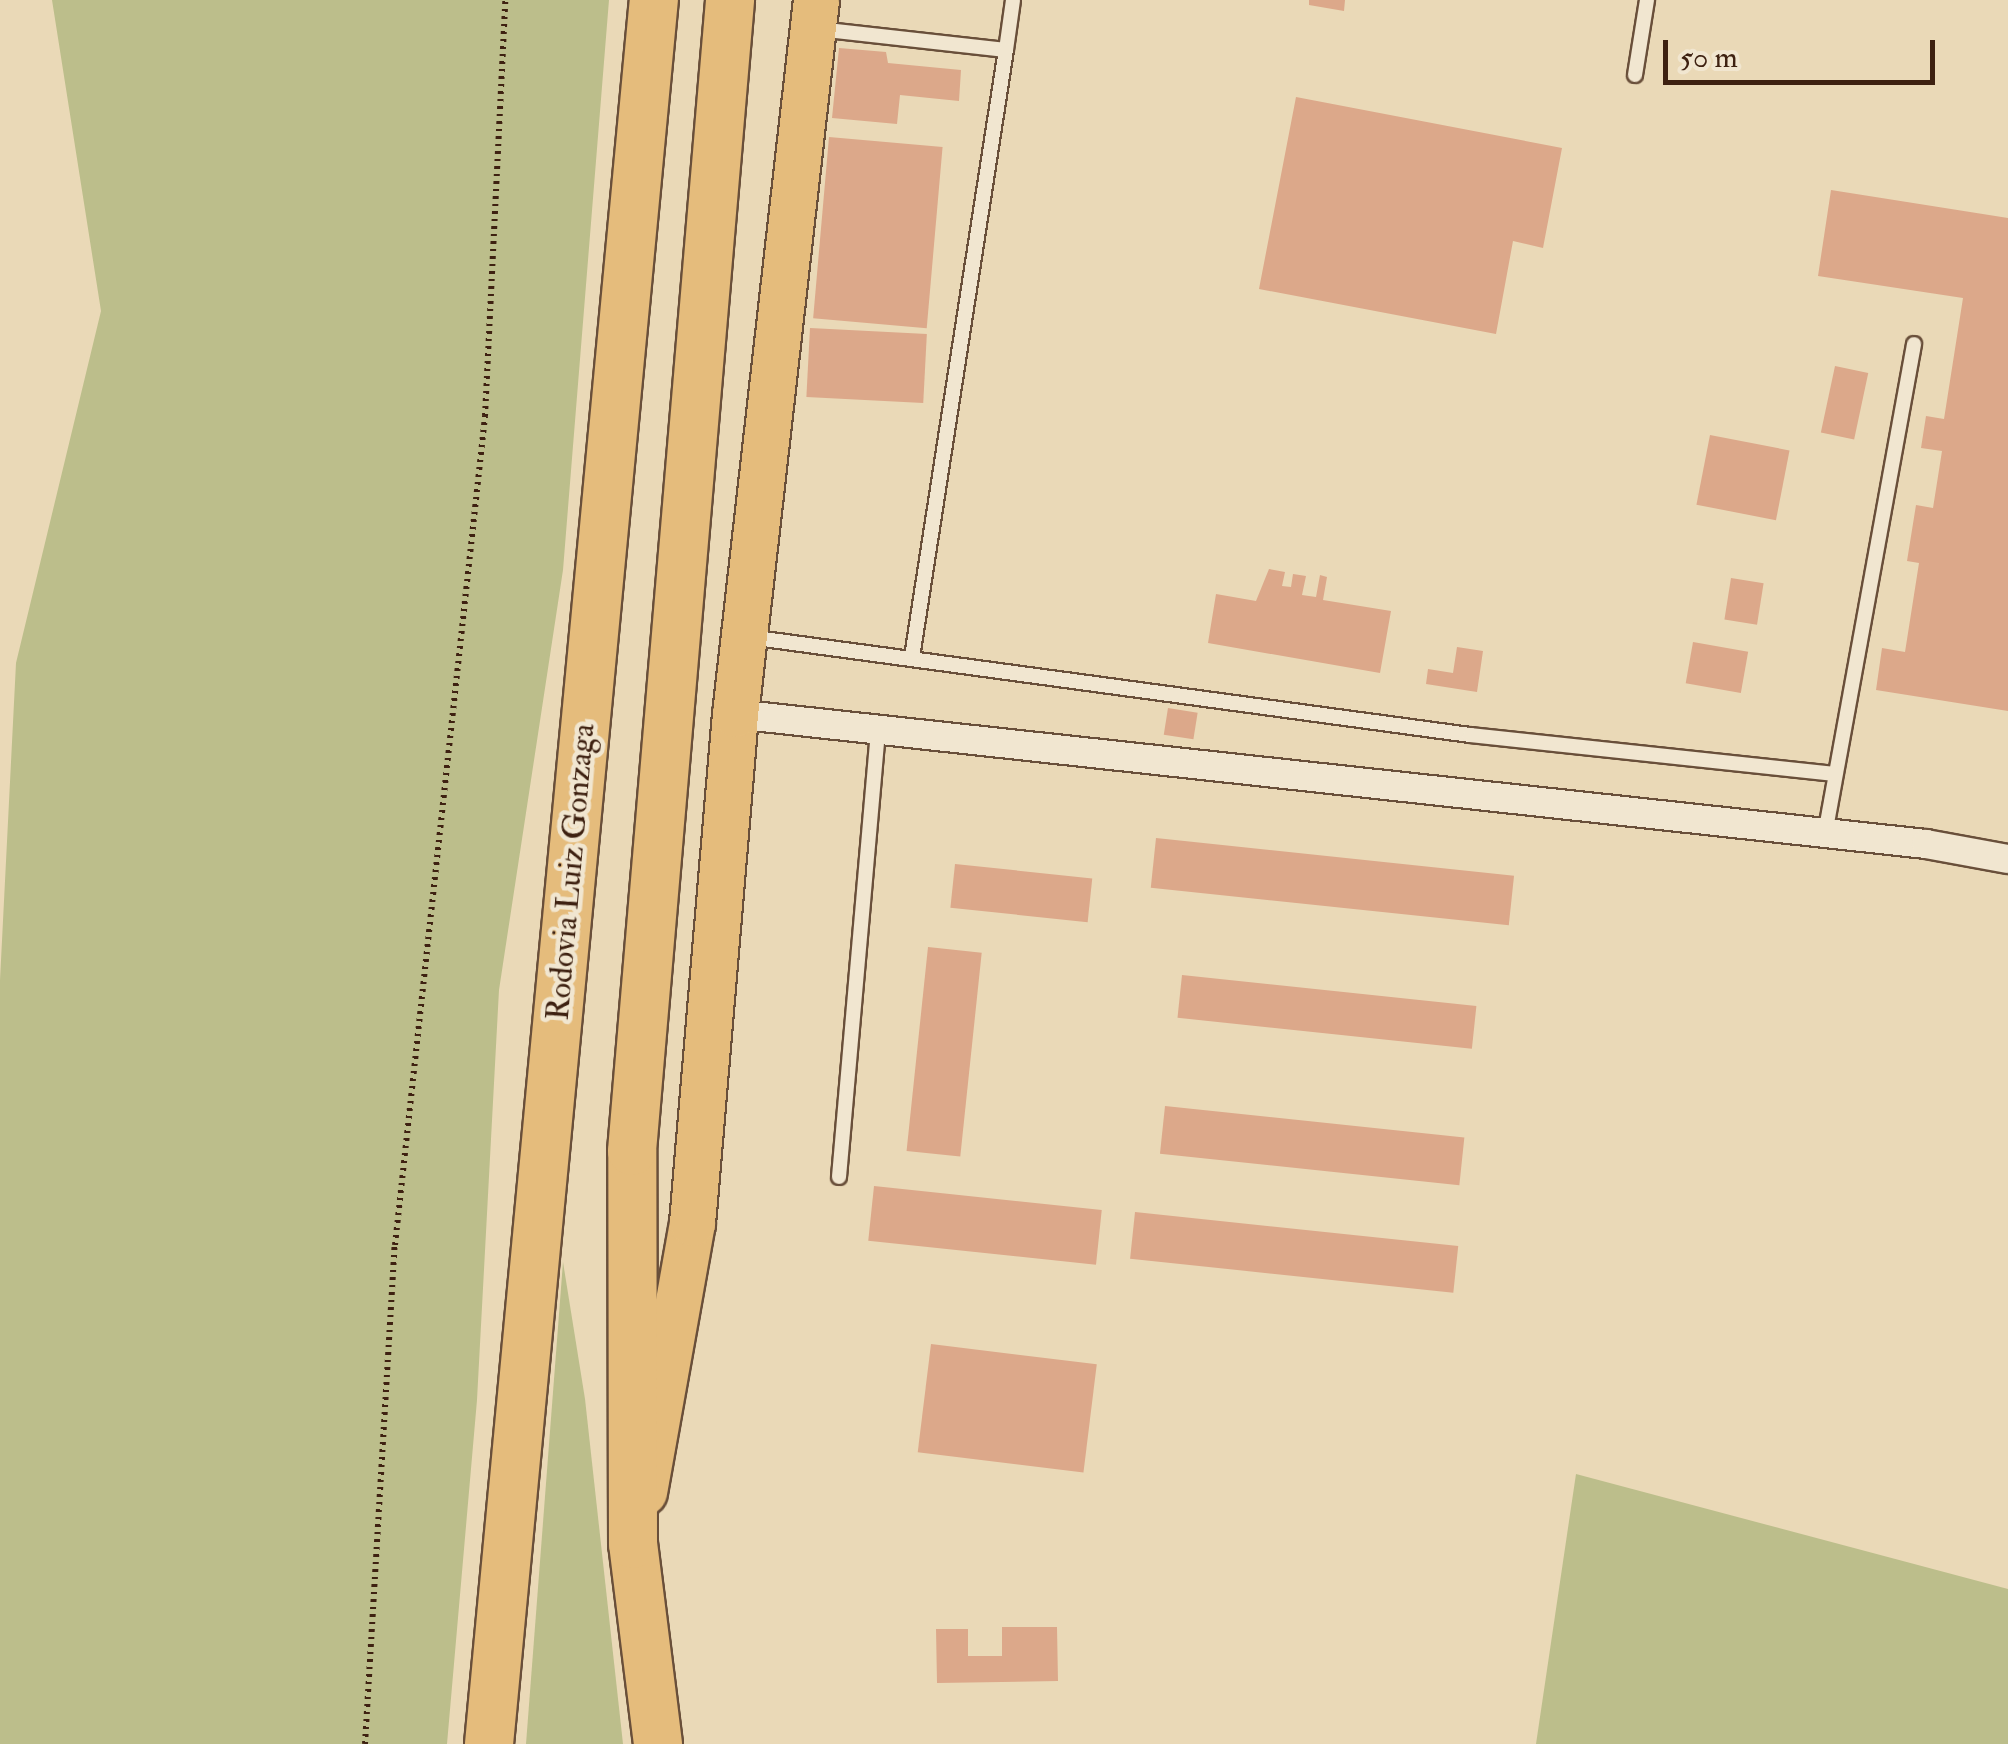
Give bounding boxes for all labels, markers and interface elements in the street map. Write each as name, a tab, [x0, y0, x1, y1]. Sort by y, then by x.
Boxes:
scale bar	[1668, 20, 1940, 82]
text: 50 m	[1680, 39, 1738, 76]
street label: Rodovia Luiz Gonzaga	[539, 722, 603, 1022]

